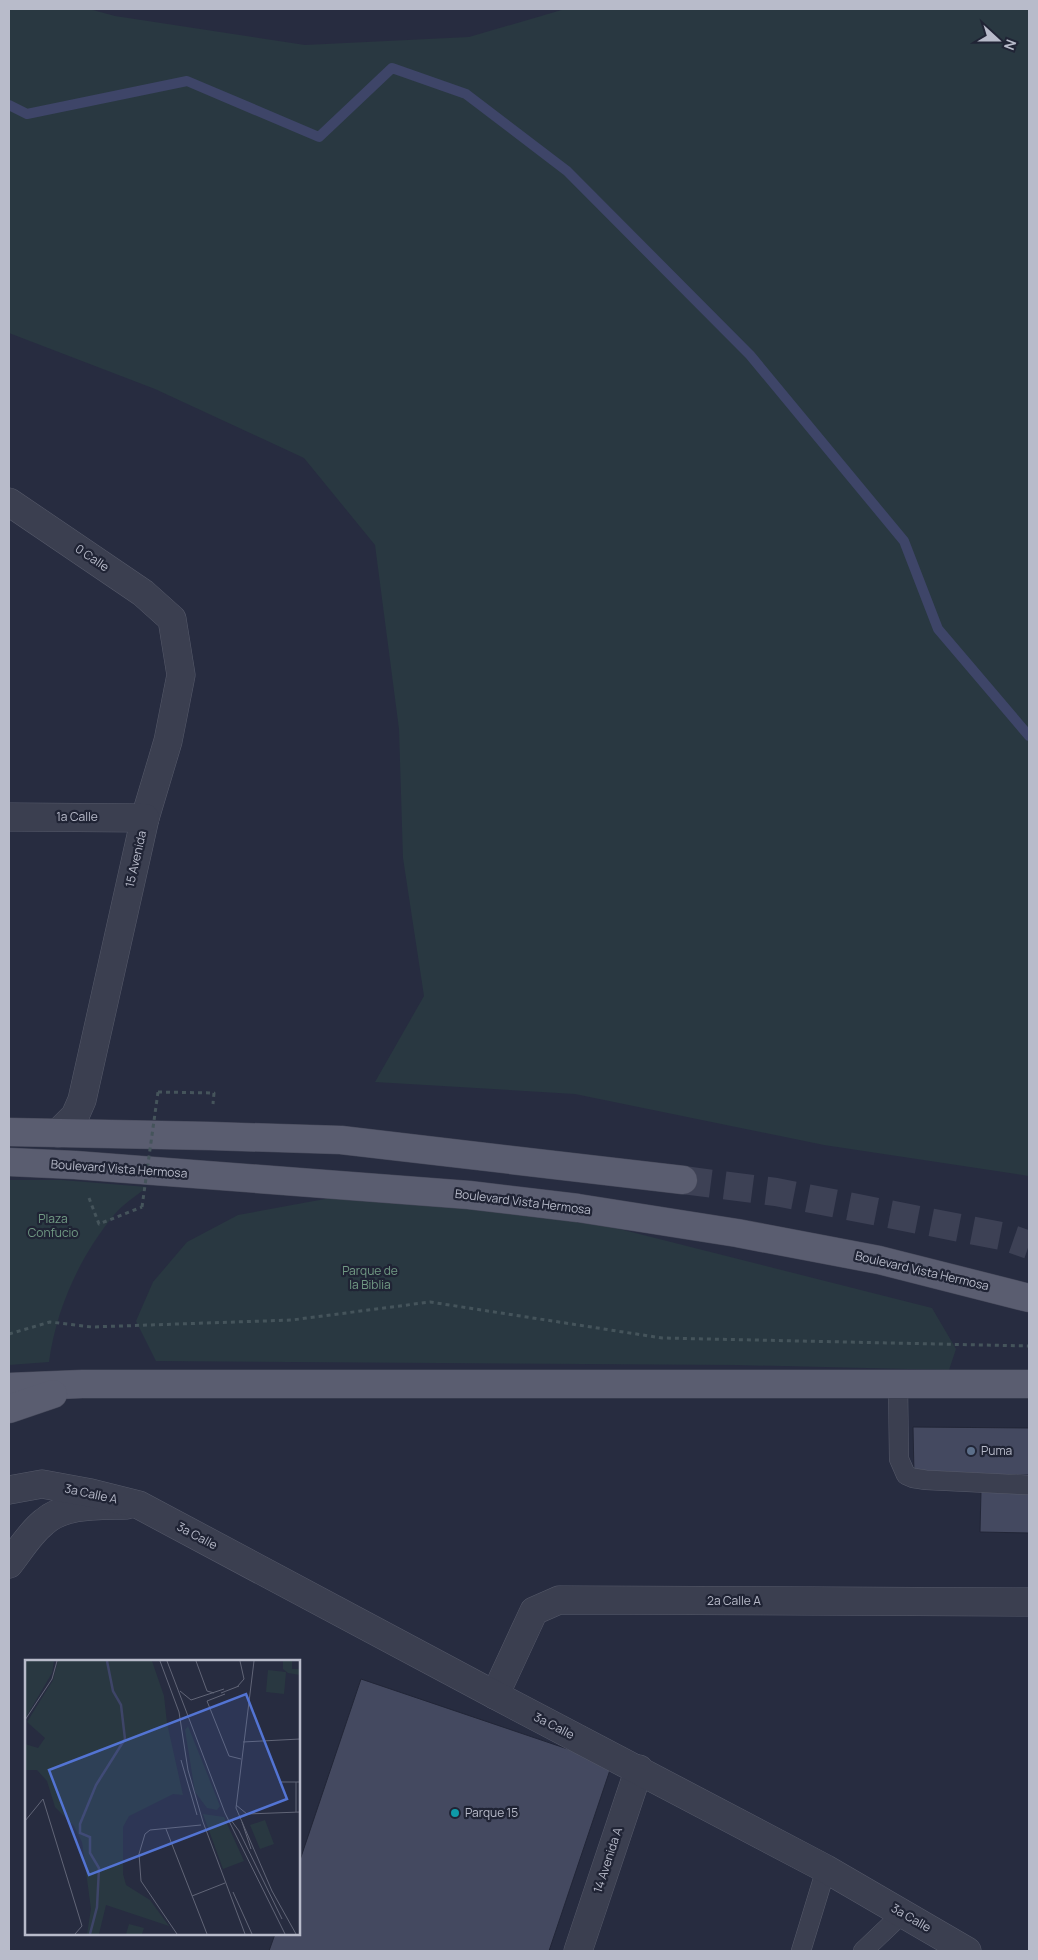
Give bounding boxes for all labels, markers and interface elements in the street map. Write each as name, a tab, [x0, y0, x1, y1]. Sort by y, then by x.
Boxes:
north arrow	[973, 15, 1023, 65]
text: N	[1000, 37, 1021, 53]
street label: 0 Calle	[72, 540, 113, 575]
street label: 1a Calle	[56, 808, 98, 825]
street label: 15 Avenida	[121, 829, 150, 889]
street label: Boulevard Vista Hermosa	[50, 1155, 188, 1182]
street label: Boulevard Vista Hermosa	[454, 1185, 592, 1218]
park label: Plaza Confucio	[28, 1210, 78, 1241]
street label: Boulevard Vista Hermosa	[853, 1247, 991, 1294]
park label: Parque de la Biblia	[342, 1262, 398, 1293]
place label: Puma	[981, 1442, 1012, 1459]
marker: Puma	[965, 1445, 977, 1457]
street label: 3a Calle A	[63, 1480, 119, 1507]
street label: 3a Calle	[174, 1518, 220, 1553]
street label: 2a Calle A	[707, 1592, 761, 1609]
inset map	[25, 1660, 300, 1935]
street label: 3a Calle	[531, 1708, 578, 1743]
place label: Parque 15	[465, 1804, 518, 1821]
marker: Parque 15	[449, 1807, 461, 1819]
street label: 14 Avenida A	[589, 1825, 626, 1895]
street label: 3a Calle	[888, 1899, 934, 1936]

